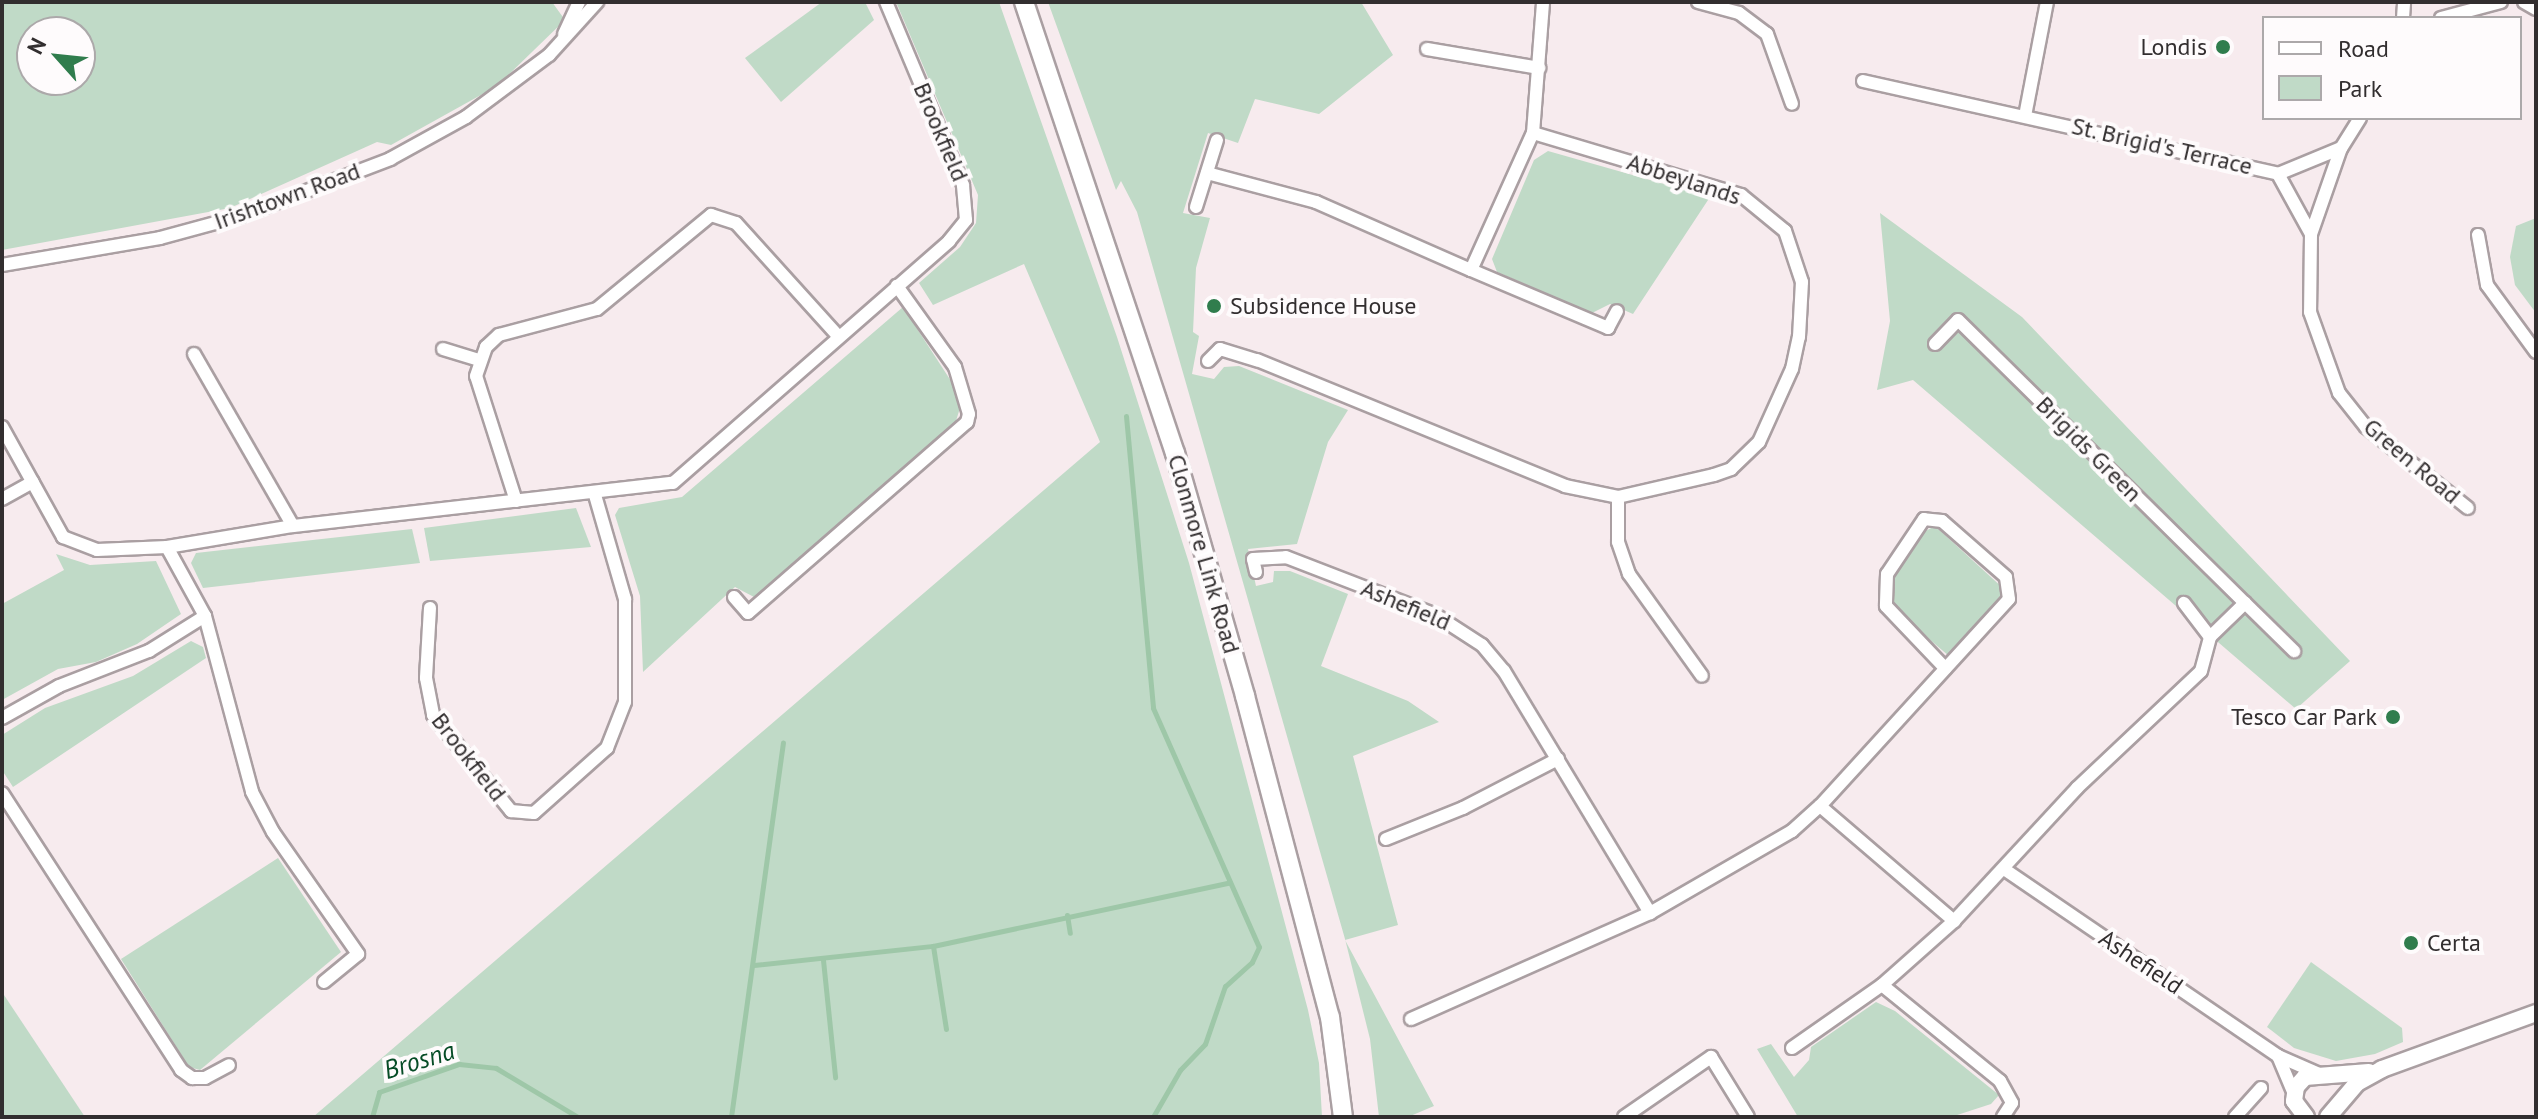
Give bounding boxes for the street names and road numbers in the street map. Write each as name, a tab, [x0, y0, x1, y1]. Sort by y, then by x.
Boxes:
street label: Brookfield	[907, 78, 975, 186]
street label: St. Brigid's Terrace	[2068, 111, 2256, 181]
street label: Abbeylands	[1624, 147, 1744, 211]
street label: Irishtown Road	[210, 156, 364, 236]
street label: Brigids Green	[2030, 390, 2148, 508]
street label: Green Road	[2358, 412, 2466, 510]
street label: Clonmore Link Road	[1162, 451, 1246, 657]
street label: Ashefield	[1357, 573, 1455, 637]
street label: Brookfield	[425, 707, 513, 807]
street label: Ashefield	[2094, 924, 2188, 1000]

